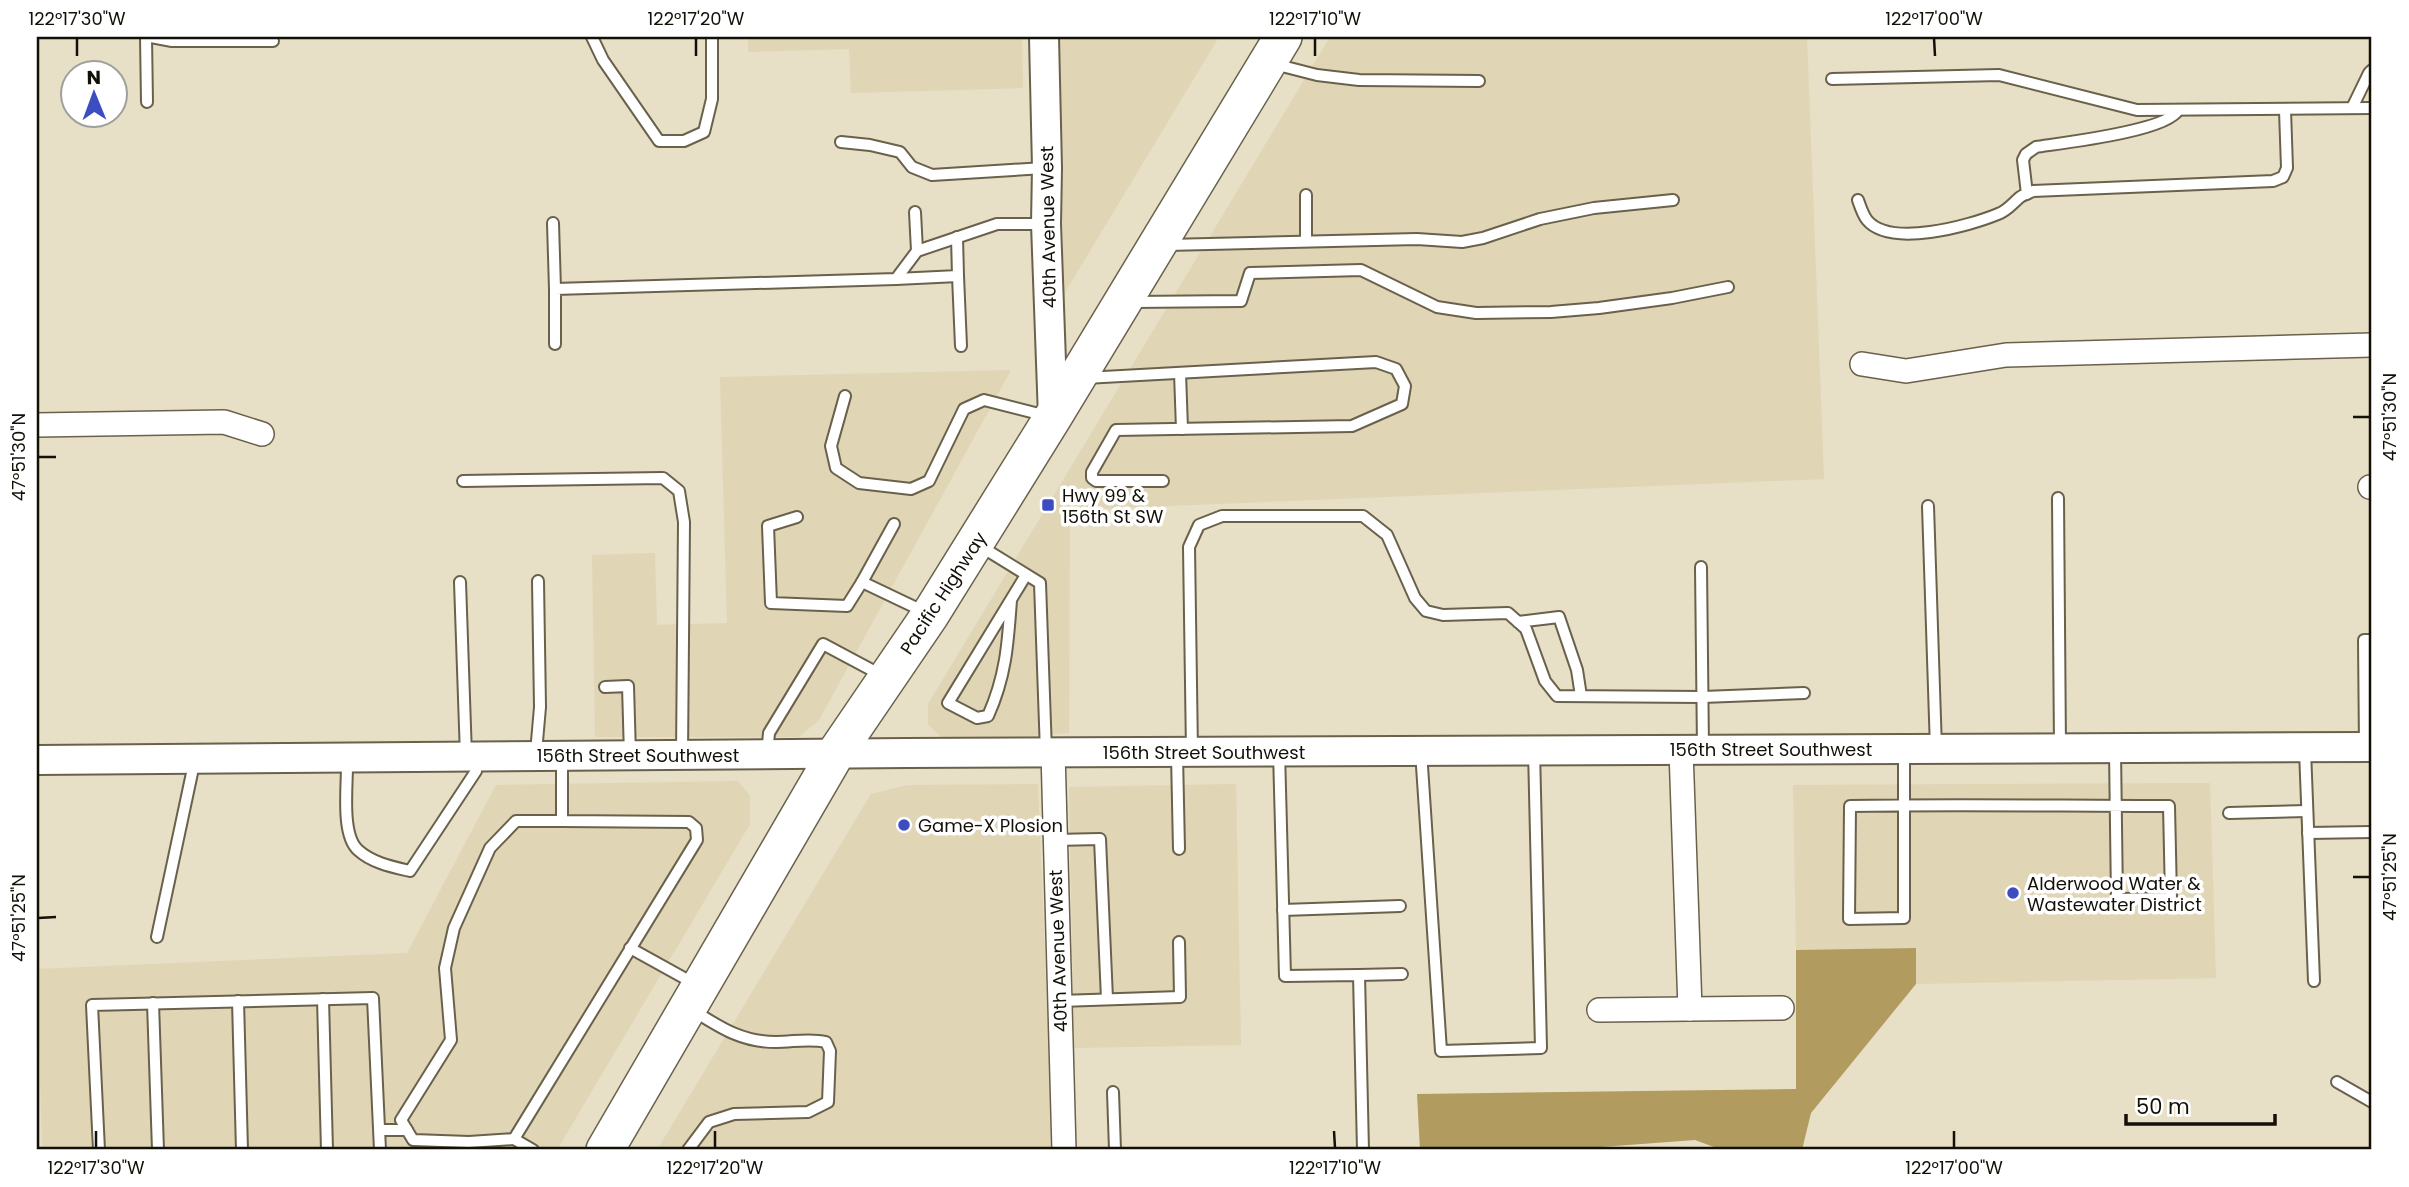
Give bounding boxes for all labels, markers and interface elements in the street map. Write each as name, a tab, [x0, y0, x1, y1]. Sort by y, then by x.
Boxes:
text: 122°17'30"W	[28, 6, 126, 31]
text: 122°17'20"W	[648, 6, 745, 31]
text: 122°17'10"W	[1269, 6, 1362, 31]
text: 122°17'00"W	[1885, 6, 1983, 31]
north arrow	[60, 60, 130, 130]
text: N	[86, 64, 101, 91]
street label: 40th Avenue West	[1034, 146, 1062, 308]
text: 47°51'30"N	[2377, 373, 2402, 461]
text: 47°51'30"N	[6, 413, 31, 501]
place label: Hwy 99 & 156th St SW	[1062, 483, 1164, 529]
marker: Hwy 99 & 156th St SW	[1040, 497, 1056, 513]
street label: Pacific Highway	[894, 527, 992, 659]
street label: 156th Street Southwest	[1670, 737, 1872, 762]
street label: 156th Street Southwest	[1103, 740, 1305, 765]
street label: 156th Street Southwest	[537, 743, 739, 768]
place label: Game-X Plosion	[918, 813, 1063, 838]
marker: Game-X Plosion	[896, 817, 912, 833]
text: 47°51'25"N	[2377, 833, 2402, 921]
street label: 40th Avenue West	[1043, 869, 1073, 1033]
place label: Alderwood Water & Wastewater District	[2027, 871, 2202, 917]
text: 47°51'25"N	[6, 874, 31, 962]
marker: Alderwood Water & Wastewater District	[2005, 885, 2021, 901]
scale bar	[2126, 1082, 2274, 1126]
text: 50 m	[2136, 1092, 2190, 1121]
text: 122°17'30"W	[47, 1155, 145, 1180]
text: 122°17'20"W	[667, 1155, 764, 1180]
text: 122°17'10"W	[1289, 1155, 1382, 1180]
text: 122°17'00"W	[1905, 1155, 2003, 1180]

